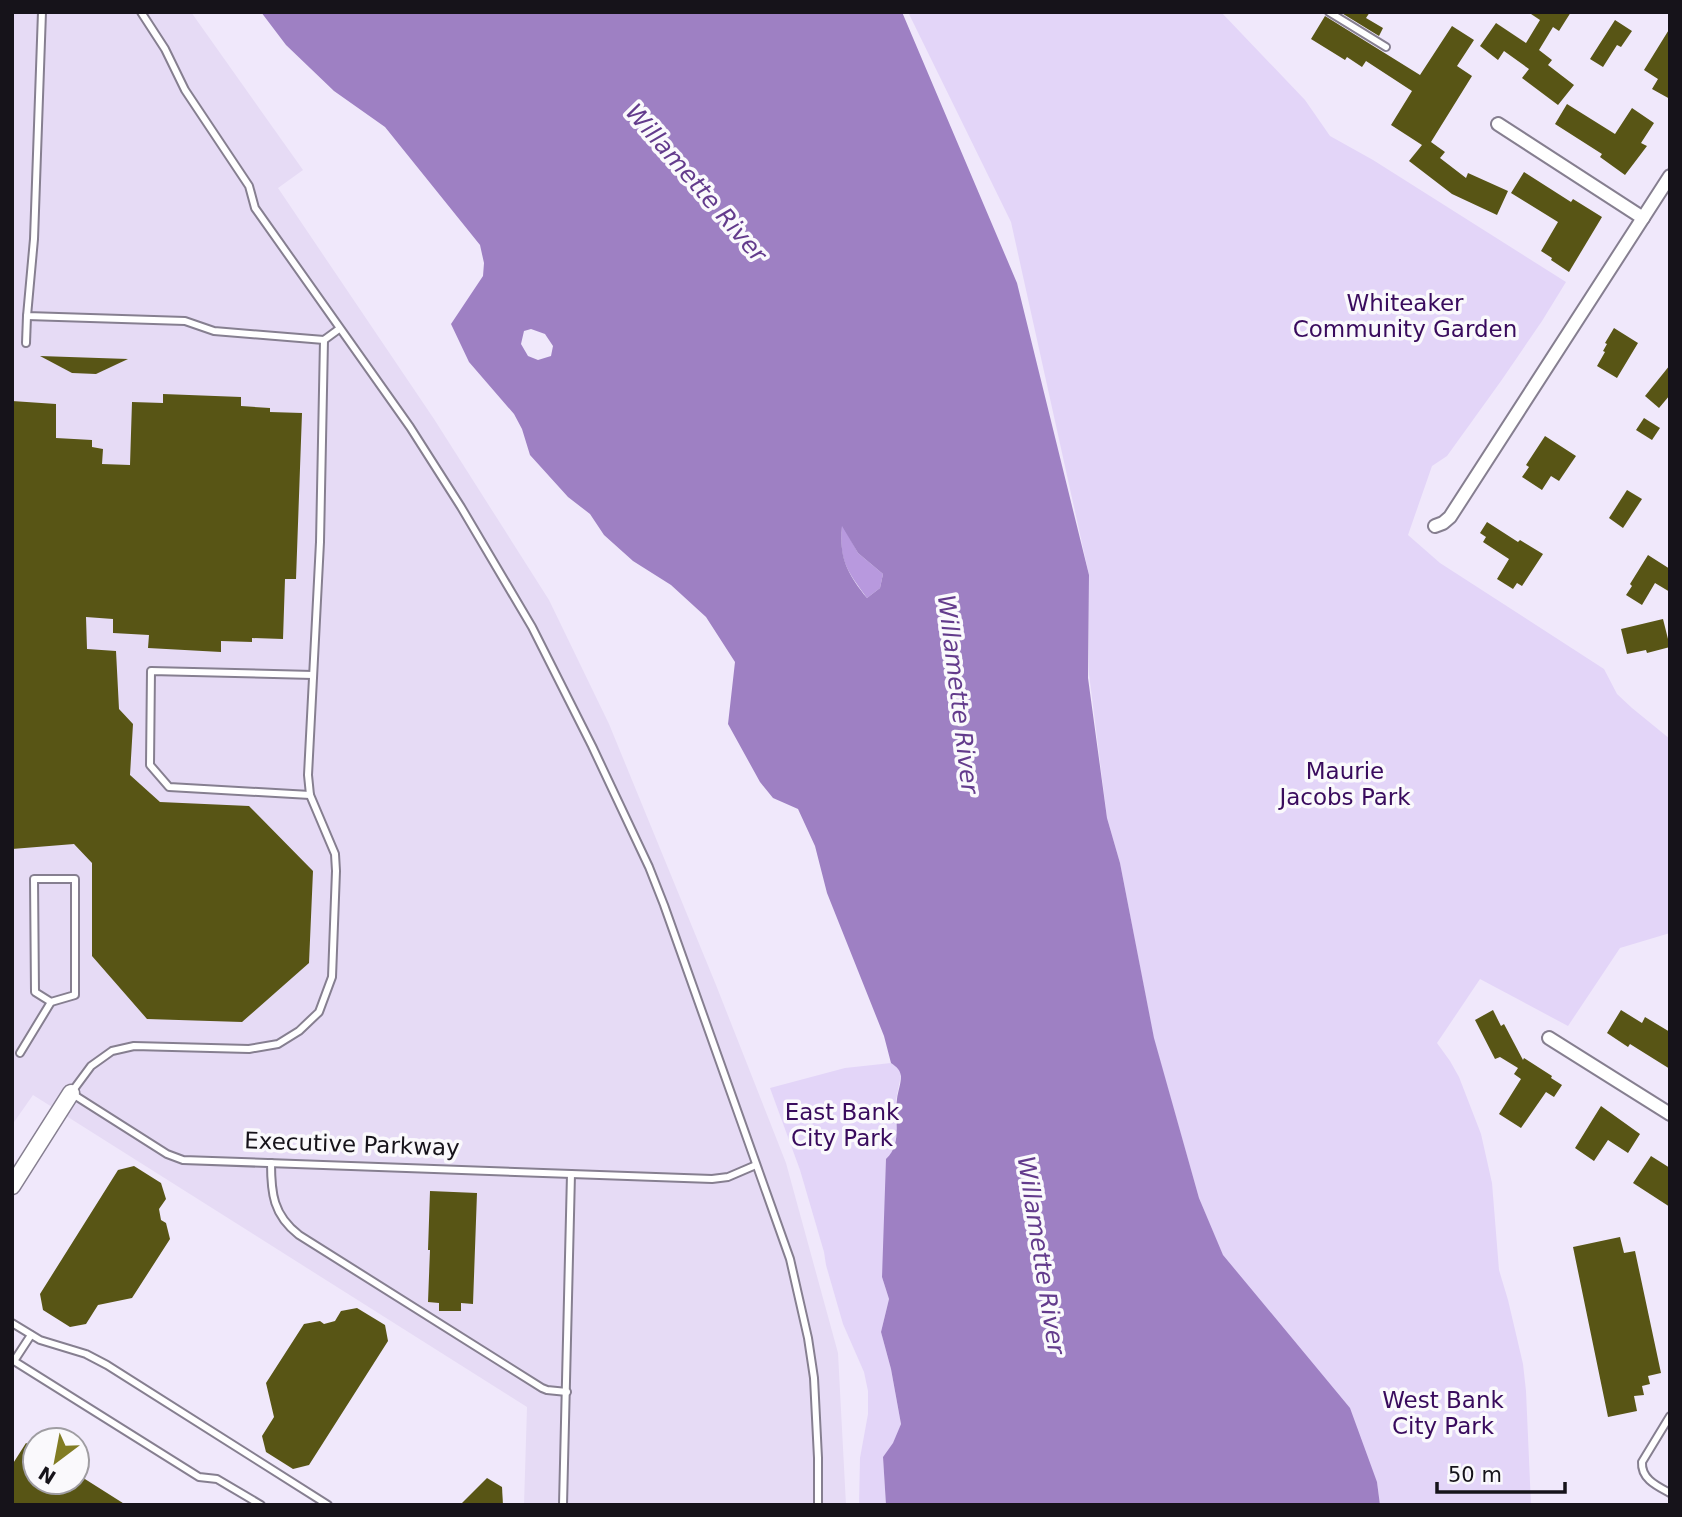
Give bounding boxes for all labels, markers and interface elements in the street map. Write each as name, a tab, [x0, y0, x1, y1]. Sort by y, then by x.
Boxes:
water label: Willamette River	[620, 98, 774, 269]
park label: Whiteaker Community Garden	[1293, 290, 1517, 342]
water label: Willamette River	[932, 593, 984, 797]
park label: Maurie Jacobs Park	[1277, 758, 1411, 810]
park label: East Bank City Park	[785, 1099, 900, 1151]
street label: Executive Parkway	[244, 1127, 460, 1161]
water label: Willamette River	[1012, 1154, 1071, 1358]
park label: West Bank City Park	[1382, 1387, 1504, 1439]
north arrow	[21, 1426, 91, 1496]
scale bar	[1437, 1450, 1565, 1494]
text: N	[34, 1462, 60, 1489]
text: 50 m	[1448, 1463, 1502, 1487]

